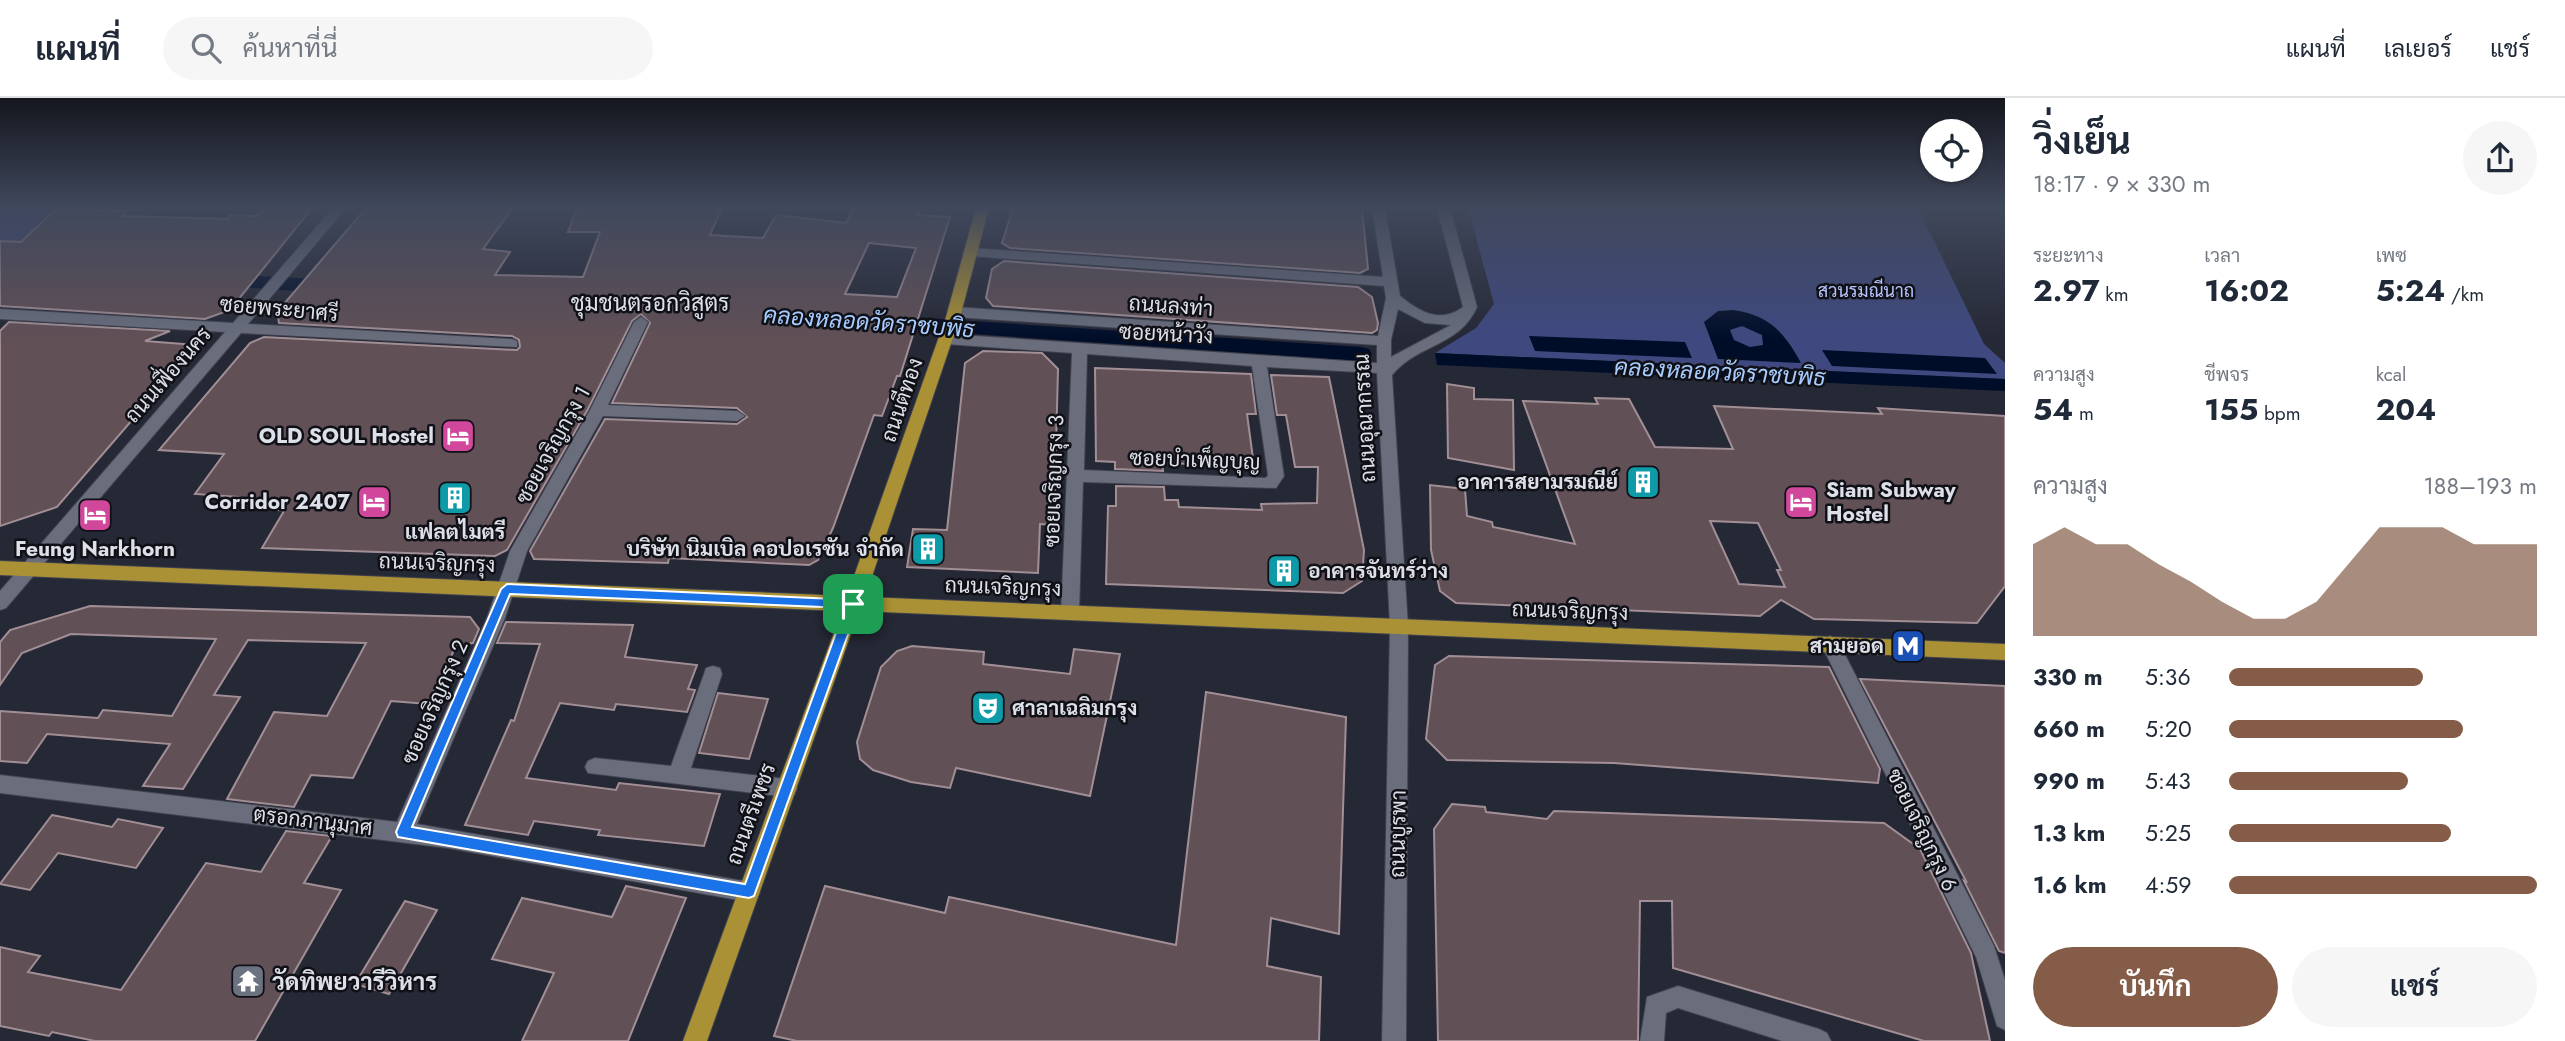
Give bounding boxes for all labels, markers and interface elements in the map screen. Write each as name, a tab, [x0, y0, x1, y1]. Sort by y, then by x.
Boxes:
search box	[163, 17, 653, 80]
text: แผนที่	[35, 25, 121, 72]
icon: search	[187, 29, 225, 67]
text: ค้นหาที่นี่	[243, 29, 338, 67]
text: แผนที่	[2286, 31, 2346, 66]
text: เลเยอร์	[2384, 31, 2452, 66]
text: แชร์	[2490, 31, 2530, 66]
text: วิ่งเย็น	[2033, 113, 2131, 168]
map controls	[1920, 119, 1983, 182]
button: locate	[1920, 119, 1983, 182]
button: share	[2463, 121, 2537, 195]
text: 18:17 · 9 × 330 m	[2033, 167, 2210, 201]
text: ระยะทาง	[2033, 242, 2104, 269]
text: เวลา	[2204, 242, 2240, 269]
text: เพซ	[2376, 242, 2407, 269]
text: 2.97	[2033, 269, 2100, 312]
text: 16:02	[2204, 269, 2289, 312]
text: 5:24	[2376, 269, 2445, 312]
park label: สวนรมณีนาถ	[1818, 278, 1914, 304]
text: km	[2100, 281, 2129, 308]
text: /km	[2445, 281, 2484, 308]
district label: ชุมชนตรอกวิสูตร	[571, 286, 729, 320]
street label: ถนนลงท่า	[1128, 288, 1214, 324]
street label: ซอยพระยาศรี	[219, 289, 339, 329]
water label: คลองหลอดวัดราชบพิธ	[762, 298, 976, 346]
street label: ถนนเฟื่องนคร	[114, 317, 218, 430]
street label: ซอยหน้าวัง	[1118, 317, 1214, 351]
water label: คลองหลอดวัดราชบพิธ	[1613, 349, 1827, 395]
street label: ถนนอุณากรรณ	[1347, 353, 1383, 483]
street label: ถนนตีทอง	[874, 354, 930, 446]
text: ความสูง	[2033, 361, 2095, 388]
text: ชีพจร	[2204, 361, 2249, 388]
text: kcal	[2376, 361, 2406, 388]
street label: ซอยเจริญกรุง 1	[508, 381, 598, 509]
text: 54	[2033, 388, 2073, 431]
text: 155	[2204, 388, 2258, 431]
text: 204	[2376, 388, 2436, 431]
text: m	[2073, 400, 2094, 427]
text: bpm	[2258, 400, 2301, 427]
street label: ซอยเจริญกรุง 3	[1037, 414, 1071, 548]
hotel icon: OLD SOUL Hostel	[439, 417, 477, 455]
place label: OLD SOUL Hostel	[259, 421, 434, 451]
street label: ซอยบำเพ็ญบุญ	[1129, 443, 1261, 477]
building icon: อาคารสยามรมณีย์	[1624, 463, 1662, 501]
place label: อาคารสยามรมณีย์	[1457, 467, 1619, 497]
text: ความสูง	[2033, 469, 2108, 503]
text: 188–193 m	[2424, 469, 2537, 503]
place label: Siam Subway Hostel	[1826, 475, 1957, 529]
building icon: แฟลตไมตรี	[436, 479, 474, 517]
hotel icon: Corridor 2407	[355, 483, 393, 521]
hotel icon: Siam Subway Hostel	[1782, 483, 1820, 521]
place label: Corridor 2407	[205, 487, 350, 517]
hotel icon: Feung Narkhorn	[76, 496, 114, 534]
place label: แฟลตไมตรี	[405, 517, 505, 547]
building icon: บริษัท นิมเบิล คอปอเรชัน จำกัด	[909, 530, 947, 568]
place label: Feung Narkhorn	[15, 534, 175, 564]
place label: บริษัท นิมเบิล คอปอเรชัน จำกัด	[627, 534, 904, 564]
street label: ถนนเจริญกรุง	[378, 546, 496, 580]
building icon: อาคารจันทร์ว่าง	[1265, 552, 1303, 590]
place label: อาคารจันทร์ว่าง	[1308, 556, 1448, 586]
street label: ถนนเจริญกรุง	[944, 570, 1062, 604]
pin	[823, 574, 883, 634]
icon: arrive	[834, 585, 872, 623]
street label: ถนนเจริญกรุง	[1511, 594, 1629, 628]
metro station icon: สามยอด	[1889, 627, 1927, 665]
place label: สามยอด	[1810, 631, 1884, 661]
street label: ซอยเจริญกรุง 2	[394, 635, 476, 769]
text: 330 m	[2033, 660, 2103, 694]
text: 5:36	[2145, 660, 2191, 694]
theatre icon: ศาลาเฉลิมกรุง	[969, 689, 1007, 727]
place label: ศาลาเฉลิมกรุง	[1012, 693, 1137, 723]
text: 660 m	[2033, 712, 2105, 746]
text: 5:20	[2145, 712, 2192, 746]
street label: ถนนตรีเพชร	[719, 759, 783, 869]
street label: ซอยเจริญกรุง 6	[1879, 764, 1965, 896]
text: 990 m	[2033, 764, 2105, 798]
text: 5:43	[2145, 764, 2191, 798]
street label: ถนนบูรพา	[1382, 790, 1414, 878]
street label: ตรอกภานุมาศ	[252, 799, 374, 843]
text: 1.3 km	[2033, 816, 2105, 850]
text: 5:25	[2145, 816, 2191, 850]
text: 1.6 km	[2033, 868, 2107, 902]
text: 4:59	[2145, 868, 2192, 902]
button: บันทึก	[2033, 947, 2278, 1027]
button: แชร์	[2292, 947, 2537, 1027]
temple icon: วัดทิพยวารีวิหาร	[229, 962, 267, 1000]
place label: วัดทิพยวารีวิหาร	[272, 964, 437, 999]

